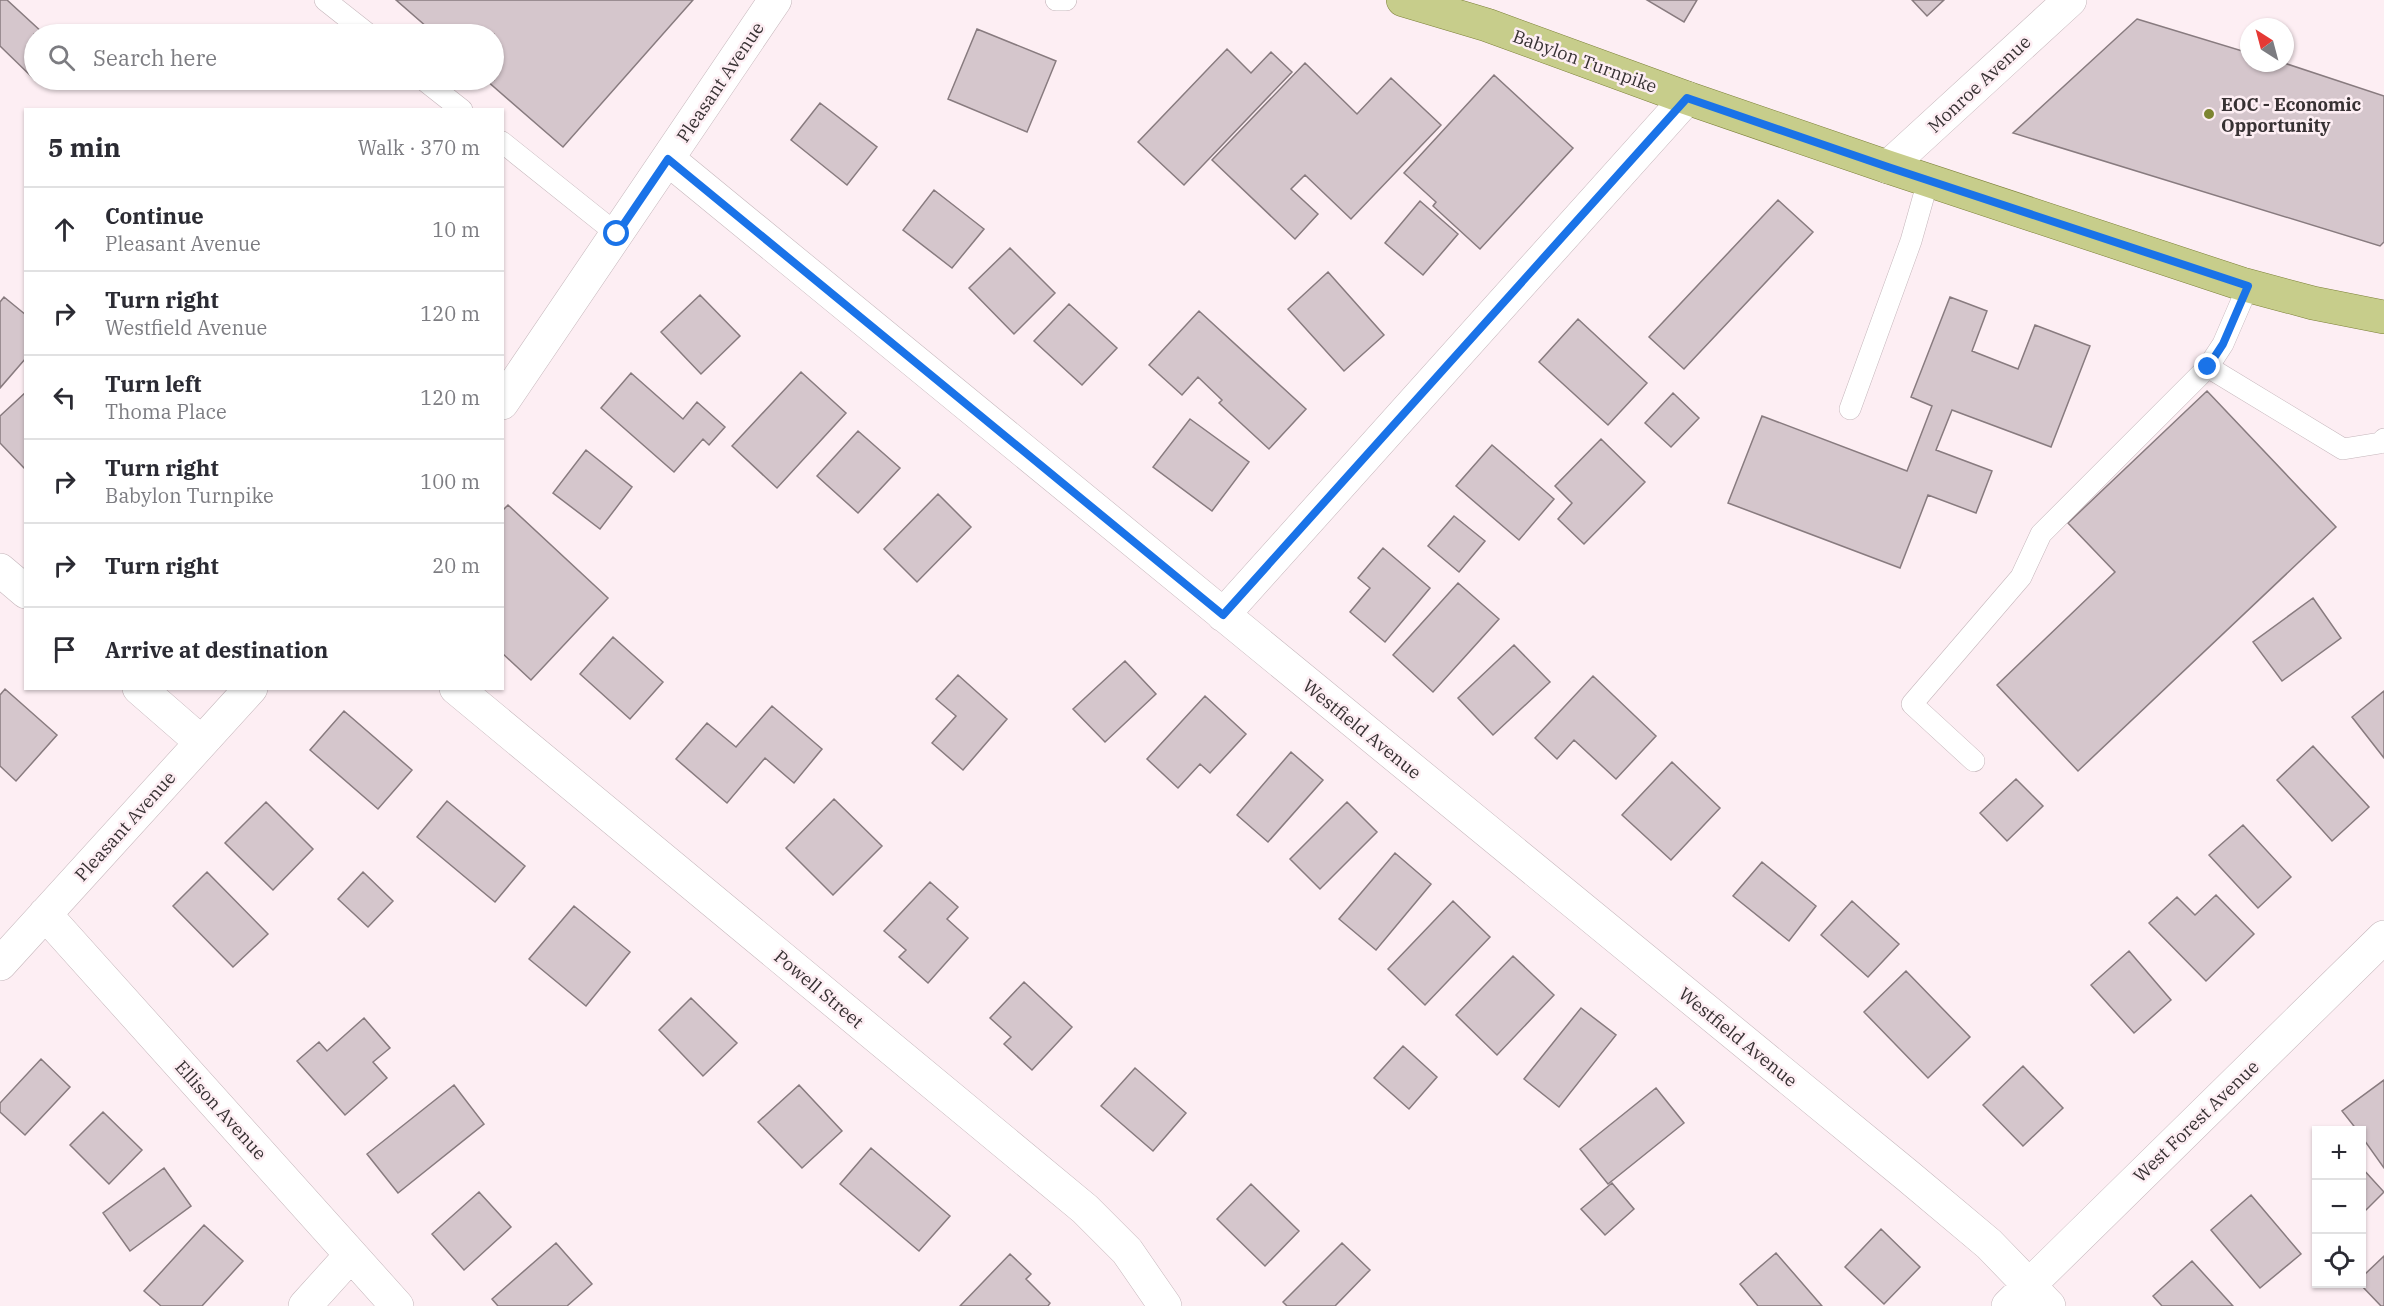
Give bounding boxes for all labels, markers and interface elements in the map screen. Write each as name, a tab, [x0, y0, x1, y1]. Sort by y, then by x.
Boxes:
street label: Pleasant Avenue	[671, 17, 769, 147]
north arrow	[2240, 18, 2294, 72]
search box	[24, 24, 504, 90]
street label: Babylon Turnpike	[1510, 24, 1660, 98]
street label: Monroe Avenue	[1923, 30, 2035, 138]
icon: search	[45, 41, 78, 74]
text: Search here	[93, 43, 217, 72]
place label: EOC - Economic Opportunity	[2221, 93, 2362, 137]
marker: EOC - Economic Opportunity	[2202, 107, 2216, 121]
text: 5 min	[48, 130, 121, 164]
text: Walk · 370 m	[358, 134, 480, 161]
text: Continue	[105, 201, 204, 230]
icon: ahead	[48, 213, 81, 246]
text: 10 m	[432, 216, 480, 243]
route start	[603, 220, 629, 246]
text: Pleasant Avenue	[105, 230, 261, 257]
text: Turn right	[105, 285, 219, 314]
icon: right	[48, 297, 81, 330]
text: 120 m	[420, 300, 480, 327]
text: Westfield Avenue	[105, 314, 267, 341]
route end	[2194, 353, 2220, 379]
text: Turn left	[105, 369, 201, 398]
icon: left	[48, 381, 81, 414]
text: 120 m	[420, 384, 480, 411]
text: Thoma Place	[105, 398, 227, 425]
text: Turn right	[105, 453, 219, 482]
icon: right	[48, 465, 81, 498]
text: 100 m	[420, 468, 480, 495]
text: Babylon Turnpike	[105, 482, 274, 509]
icon: right	[48, 549, 81, 582]
text: Turn right	[105, 551, 219, 580]
text: 20 m	[432, 552, 480, 579]
icon: arrive	[48, 633, 81, 666]
text: Arrive at destination	[105, 635, 328, 664]
street label: Westfield Avenue	[1298, 674, 1426, 784]
street label: Pleasant Avenue	[70, 766, 180, 886]
street label: Powell Street	[769, 945, 869, 1033]
street label: Westfield Avenue	[1674, 982, 1802, 1092]
street label: West Forest Avenue	[2128, 1055, 2264, 1187]
street label: Ellison Avenue	[170, 1056, 272, 1164]
map controls	[2312, 1126, 2366, 1288]
button: +	[2312, 1126, 2366, 1180]
button: −	[2312, 1180, 2366, 1234]
button: locate	[2312, 1234, 2366, 1288]

